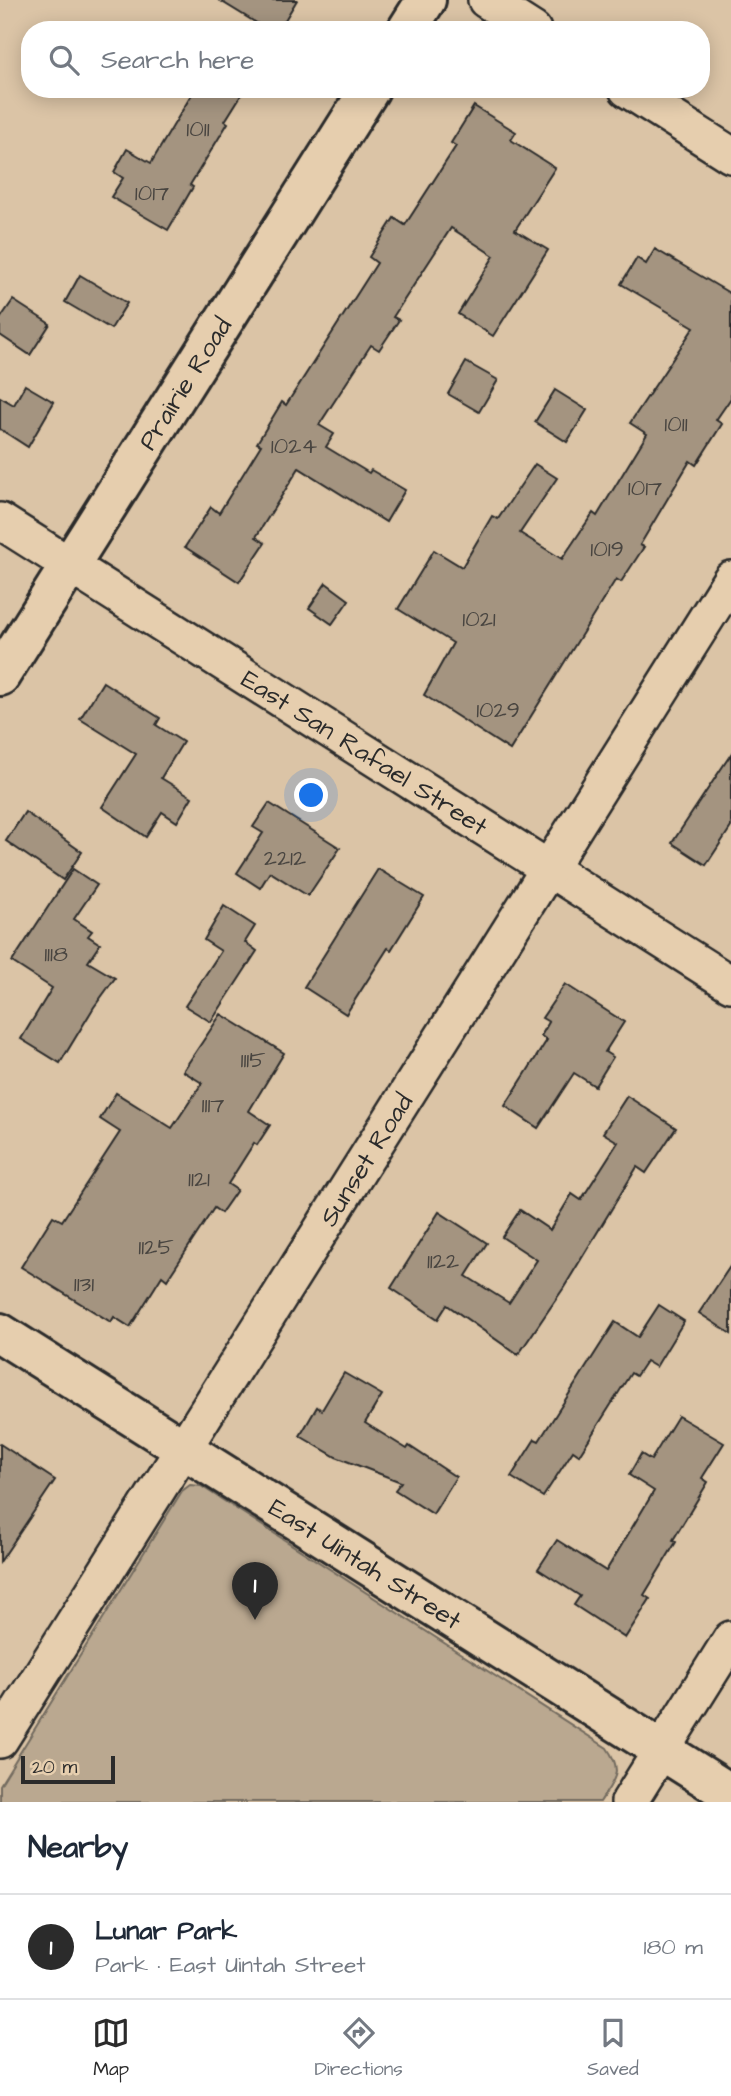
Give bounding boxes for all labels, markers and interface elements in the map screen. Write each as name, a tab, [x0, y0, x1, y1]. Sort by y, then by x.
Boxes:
search box	[21, 21, 710, 98]
icon: search	[45, 41, 83, 79]
text: Search here	[101, 42, 254, 78]
house number: 1011	[186, 113, 210, 145]
house number: 1017	[135, 177, 169, 209]
street label: Prairie Road	[130, 310, 241, 457]
house number: 1011	[664, 408, 688, 440]
house number: 1024	[271, 430, 317, 462]
house number: 1017	[628, 472, 662, 504]
house number: 1019	[590, 533, 624, 565]
house number: 1021	[462, 603, 496, 635]
street label: East San Rafael Street	[234, 661, 495, 845]
house number: 1029	[476, 694, 520, 726]
your location	[294, 778, 328, 812]
house number: 2212	[264, 842, 306, 874]
house number: 1118	[44, 938, 68, 970]
house number: 1115	[240, 1044, 266, 1076]
street label: Sunset Road	[311, 1087, 422, 1233]
house number: 1117	[202, 1089, 224, 1121]
house number: 1121	[188, 1163, 210, 1195]
house number: 1125	[138, 1231, 174, 1263]
house number: 1122	[427, 1245, 459, 1277]
house number: 1131	[74, 1268, 94, 1300]
street label: East Uintah Street	[262, 1490, 469, 1639]
pin: 1	[232, 1562, 278, 1620]
scale bar	[21, 1753, 116, 1785]
text: 20 m	[32, 1754, 77, 1781]
text: Nearby	[28, 1827, 128, 1869]
text: Lunar Park	[95, 1913, 237, 1949]
text: 1	[50, 1931, 52, 1963]
text: 180 m	[644, 1931, 703, 1963]
text: Park · East Uintah Street	[95, 1949, 366, 1981]
tab: Map	[92, 2014, 130, 2083]
tab: Directions	[314, 2014, 403, 2083]
tab: Saved	[587, 2014, 639, 2083]

